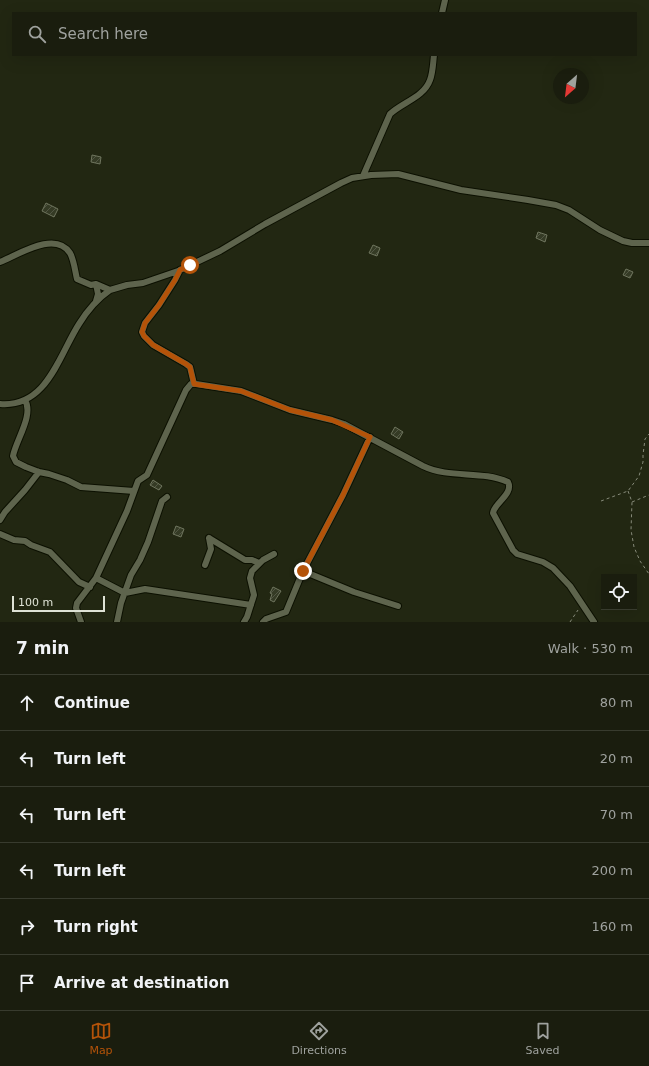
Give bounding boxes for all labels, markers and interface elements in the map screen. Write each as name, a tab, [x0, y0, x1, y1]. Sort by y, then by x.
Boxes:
search box	[12, 12, 637, 56]
icon: search	[26, 23, 48, 45]
text: Search here	[58, 25, 148, 43]
north arrow	[553, 68, 589, 104]
route start	[181, 256, 199, 274]
route end	[294, 562, 312, 580]
map controls	[601, 574, 637, 610]
button: locate	[601, 574, 637, 610]
scale bar	[12, 594, 105, 613]
text: 100 m	[18, 596, 53, 609]
text: 7 min	[16, 638, 69, 658]
text: Walk · 530 m	[548, 641, 633, 656]
icon: ahead	[16, 692, 38, 714]
text: Continue	[54, 694, 130, 712]
text: 80 m	[600, 695, 633, 710]
icon: left	[16, 748, 38, 770]
text: Turn left	[54, 750, 126, 768]
text: 20 m	[600, 751, 633, 766]
icon: left	[16, 804, 38, 826]
text: Turn left	[54, 806, 126, 824]
text: 70 m	[600, 807, 633, 822]
icon: left	[16, 860, 38, 882]
text: Turn left	[54, 862, 126, 880]
text: 200 m	[591, 863, 633, 878]
icon: right	[16, 916, 38, 938]
text: Turn right	[54, 918, 138, 936]
text: 160 m	[591, 919, 633, 934]
icon: arrive	[16, 972, 38, 994]
text: Arrive at destination	[54, 974, 229, 992]
tab: Map	[89, 1020, 113, 1057]
tab: Directions	[291, 1020, 347, 1057]
tab: Saved	[526, 1020, 560, 1057]

